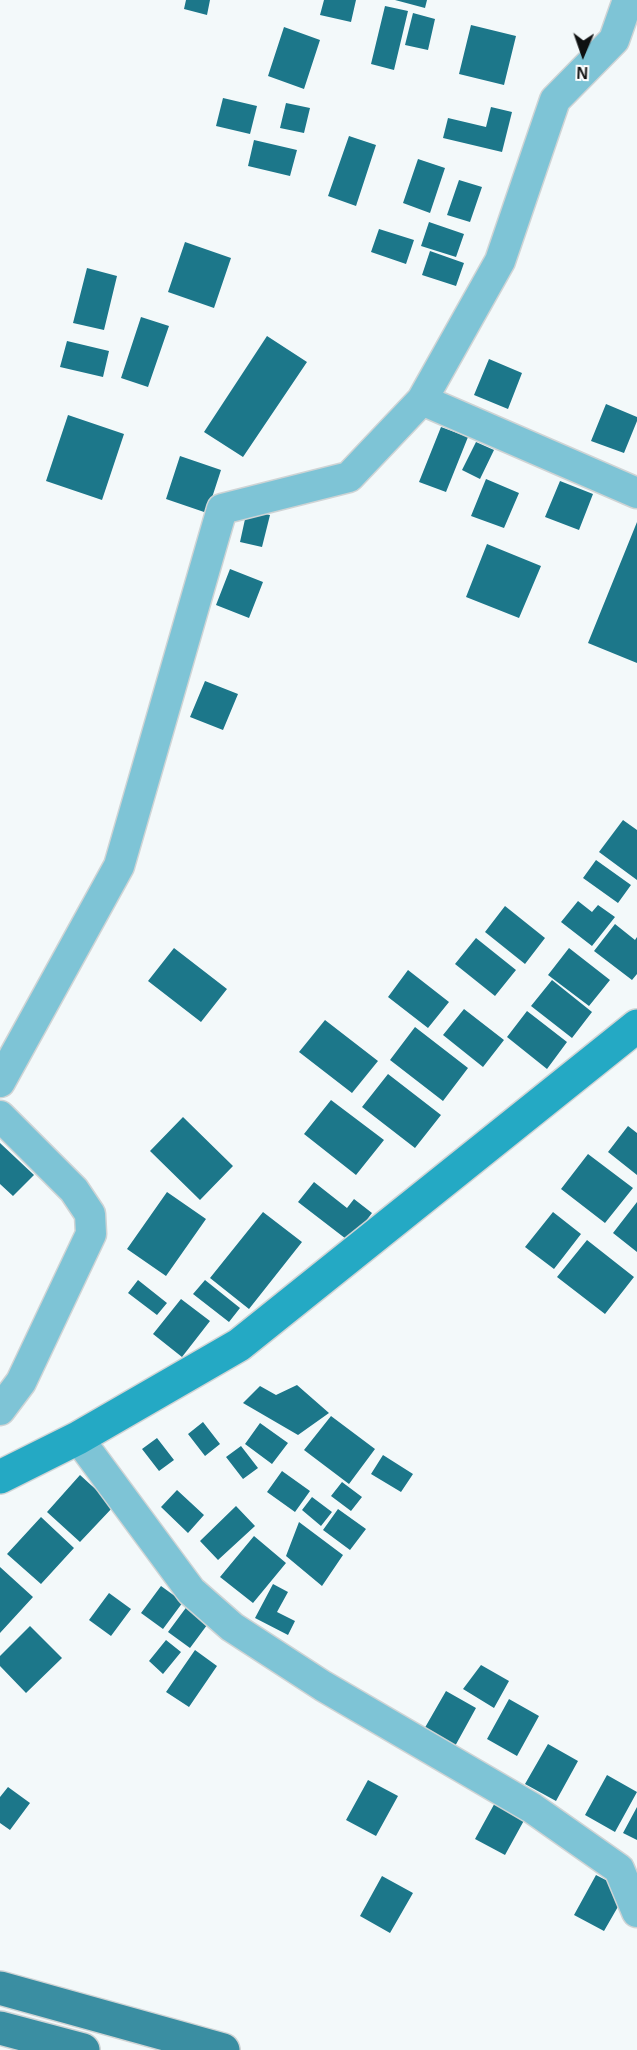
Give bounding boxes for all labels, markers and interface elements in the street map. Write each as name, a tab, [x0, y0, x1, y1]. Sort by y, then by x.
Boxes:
north arrow	[553, 24, 613, 84]
text: N	[576, 64, 588, 81]

